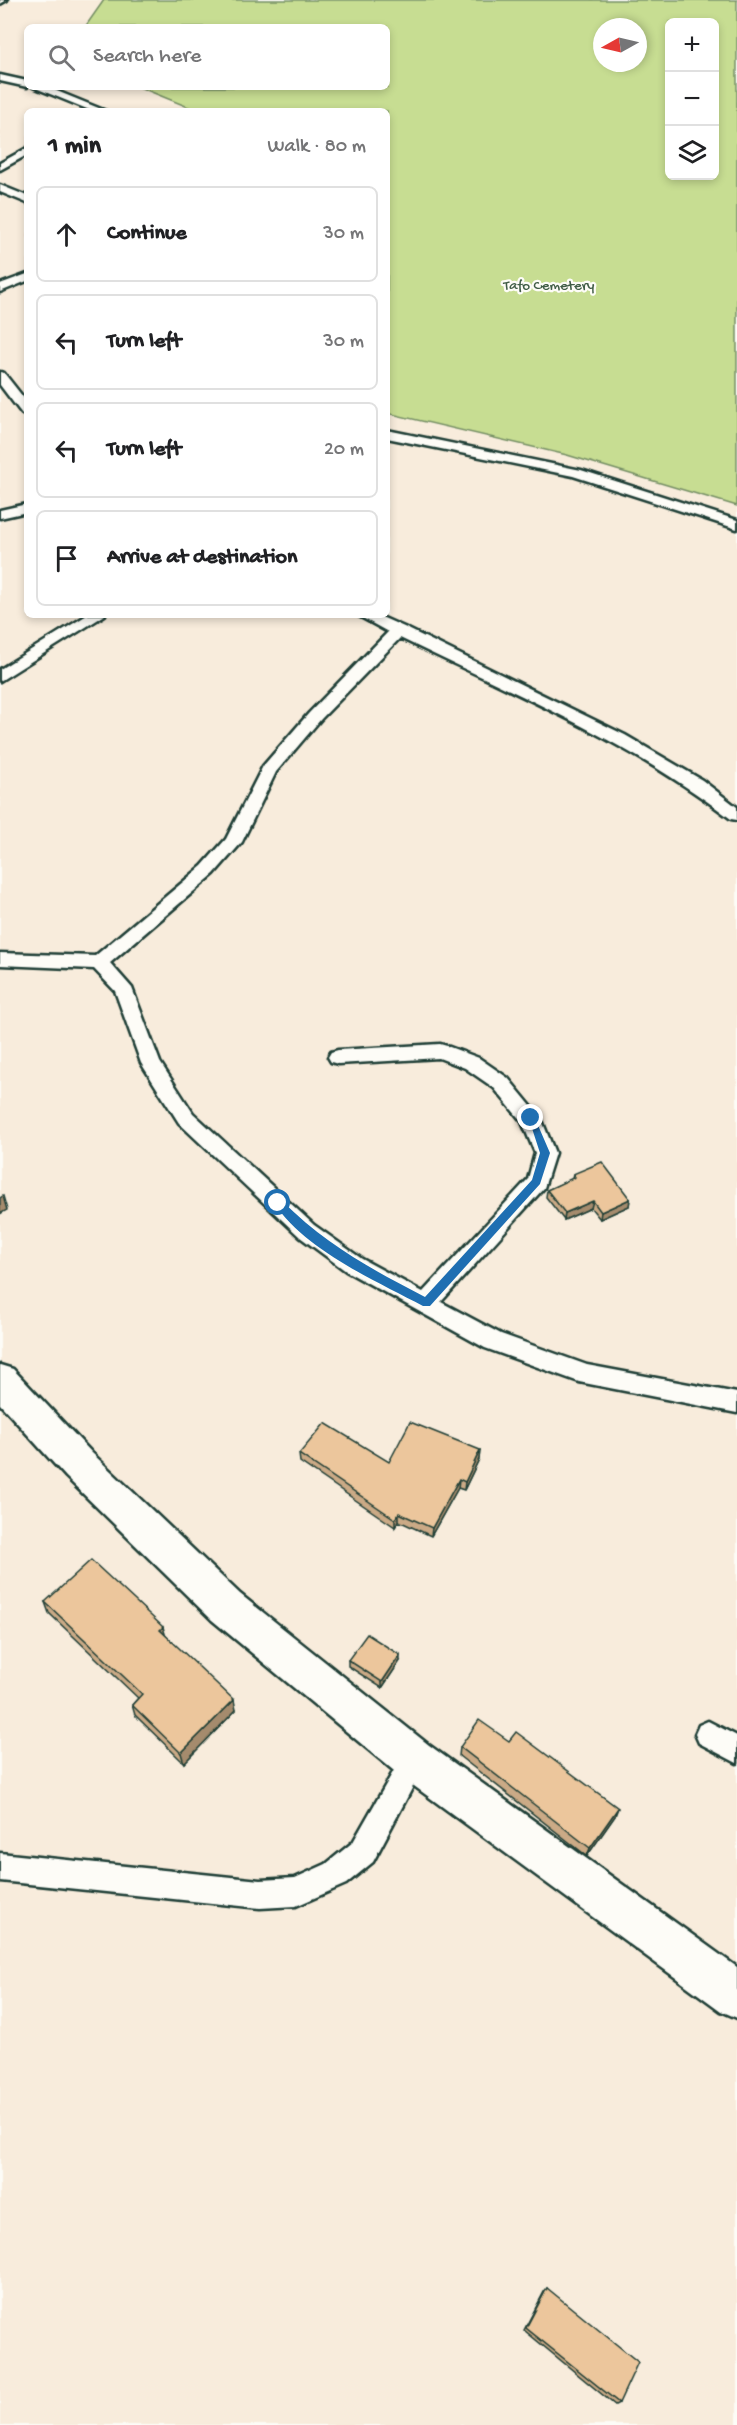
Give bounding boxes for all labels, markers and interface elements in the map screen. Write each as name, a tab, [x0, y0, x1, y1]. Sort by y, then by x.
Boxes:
north arrow	[593, 18, 647, 72]
map controls	[665, 18, 719, 180]
button: +	[665, 18, 719, 72]
search box	[24, 24, 390, 90]
icon: search	[45, 41, 78, 74]
text: Search here	[93, 44, 201, 70]
button: −	[665, 72, 719, 126]
button: layers	[665, 126, 719, 180]
text: 1 min	[48, 132, 101, 163]
text: Walk · 80 m	[268, 136, 366, 159]
icon: ahead	[50, 218, 83, 251]
text: Continue	[107, 221, 187, 247]
text: 30 m	[323, 223, 364, 246]
park label: Tafo Cemetery	[503, 277, 595, 295]
icon: left	[50, 326, 83, 359]
text: Turn left	[107, 329, 181, 355]
text: 30 m	[323, 331, 364, 354]
icon: left	[50, 434, 83, 467]
text: Turn left	[107, 437, 181, 463]
text: 20 m	[324, 439, 364, 462]
icon: arrive	[50, 542, 83, 575]
text: Arrive at destination	[107, 545, 297, 571]
route end	[517, 1104, 543, 1130]
route start	[264, 1189, 290, 1215]

